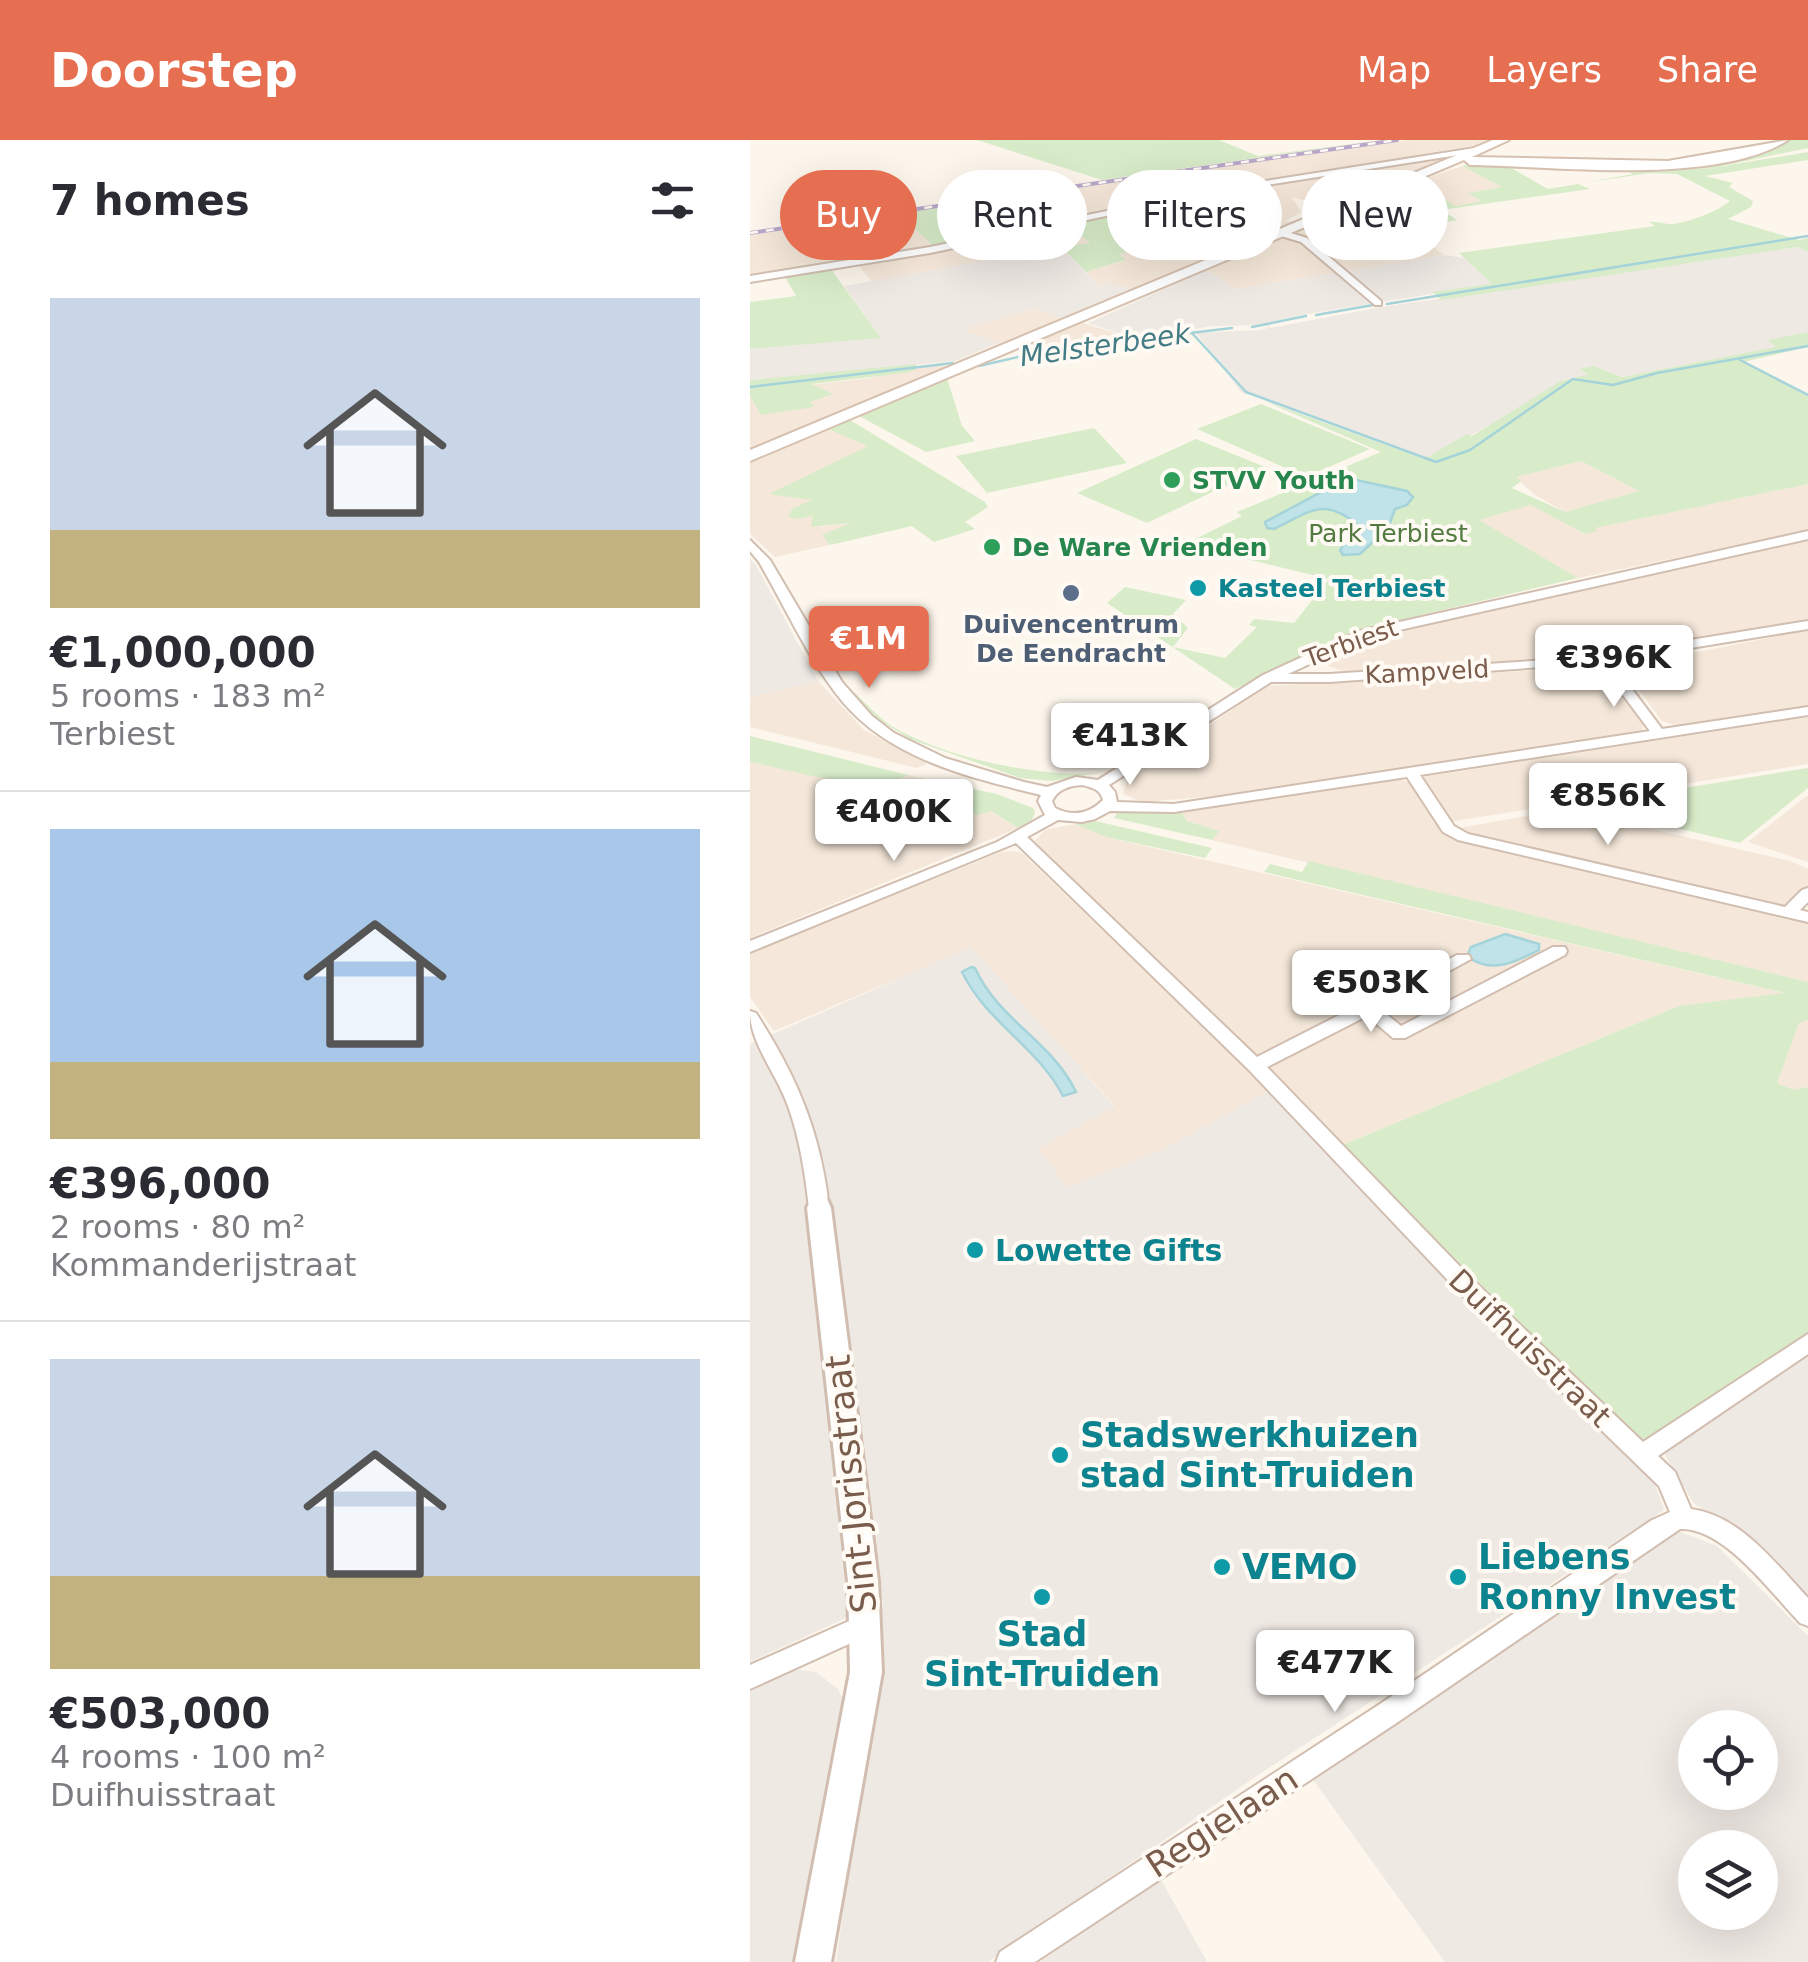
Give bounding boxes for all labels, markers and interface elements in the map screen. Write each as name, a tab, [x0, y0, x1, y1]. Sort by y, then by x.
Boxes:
text: Doorstep	[50, 42, 298, 98]
text: Map	[1357, 50, 1431, 90]
text: Layers	[1486, 50, 1602, 90]
text: Share	[1657, 50, 1758, 90]
chip: Buy	[780, 170, 917, 260]
chip: Rent	[937, 170, 1087, 260]
chip: Filters	[1107, 170, 1282, 260]
chip: New	[1302, 170, 1448, 260]
icon: filters	[645, 173, 700, 228]
text: 7 homes	[50, 176, 250, 225]
water label: Melsterbeek	[1018, 316, 1194, 373]
icon: home	[285, 363, 465, 543]
place label: STVV Youth	[1192, 466, 1355, 495]
marker: STVV Youth	[1161, 469, 1183, 491]
park label: Park Terbiest	[1308, 519, 1468, 548]
place label: De Ware Vrienden	[1012, 533, 1268, 562]
marker: De Ware Vrienden	[981, 536, 1003, 558]
place label: Kasteel Terbiest	[1218, 574, 1446, 603]
marker: Kasteel Terbiest	[1187, 577, 1209, 599]
marker: Duivencentrum De Eendracht	[1060, 582, 1082, 604]
pin: €1M	[821, 606, 917, 691]
place label: Duivencentrum De Eendracht	[963, 610, 1179, 668]
street label: Terbiest	[1299, 613, 1402, 674]
text: €1M	[831, 619, 907, 657]
pin: €396K	[1544, 625, 1684, 710]
text: €1,000,000	[50, 628, 316, 677]
text: €396K	[1557, 638, 1671, 676]
street label: Kampveld	[1364, 654, 1490, 690]
text: 5 rooms · 183 m²	[50, 677, 326, 715]
pin: €413K	[1060, 703, 1200, 788]
text: Terbiest	[50, 715, 175, 753]
text: €413K	[1073, 716, 1187, 754]
pin: €856K	[1538, 763, 1678, 848]
text: €856K	[1551, 776, 1665, 814]
pin: €400K	[824, 779, 964, 864]
text: €400K	[837, 792, 951, 830]
icon: home	[285, 894, 465, 1074]
pin: €503K	[1301, 950, 1441, 1035]
text: €503K	[1314, 963, 1428, 1001]
text: €396,000	[50, 1159, 271, 1208]
text: 2 rooms · 80 m²	[50, 1208, 305, 1246]
place label: Lowette Gifts	[995, 1233, 1222, 1268]
marker: Lowette Gifts	[964, 1239, 986, 1261]
text: Kommanderijstraat	[50, 1246, 356, 1284]
street label: Duifhuisstraat	[1442, 1262, 1618, 1434]
street label: Sint-Jorisstraat	[818, 1353, 884, 1615]
place label: Stadswerkhuizen stad Sint-Truiden	[1080, 1415, 1419, 1495]
icon: home	[285, 1424, 465, 1604]
marker: Stadswerkhuizen stad Sint-Truiden	[1049, 1444, 1071, 1466]
place label: Liebens Ronny Invest	[1478, 1537, 1736, 1617]
place label: VEMO	[1242, 1547, 1358, 1587]
marker: VEMO	[1211, 1556, 1233, 1578]
marker: Liebens Ronny Invest	[1447, 1566, 1469, 1588]
marker: Stad Sint-Truiden	[1031, 1586, 1053, 1608]
place label: Stad Sint-Truiden	[924, 1614, 1160, 1694]
pin: €477K	[1265, 1630, 1405, 1715]
text: €477K	[1278, 1643, 1392, 1681]
text: €503,000	[50, 1689, 271, 1738]
map controls	[1678, 1710, 1778, 1930]
button: locate	[1678, 1710, 1778, 1810]
text: 4 rooms · 100 m²	[50, 1738, 326, 1776]
street label: Regielaan	[1139, 1758, 1305, 1886]
text: Duifhuisstraat	[50, 1776, 275, 1814]
button: layers	[1678, 1830, 1778, 1930]

